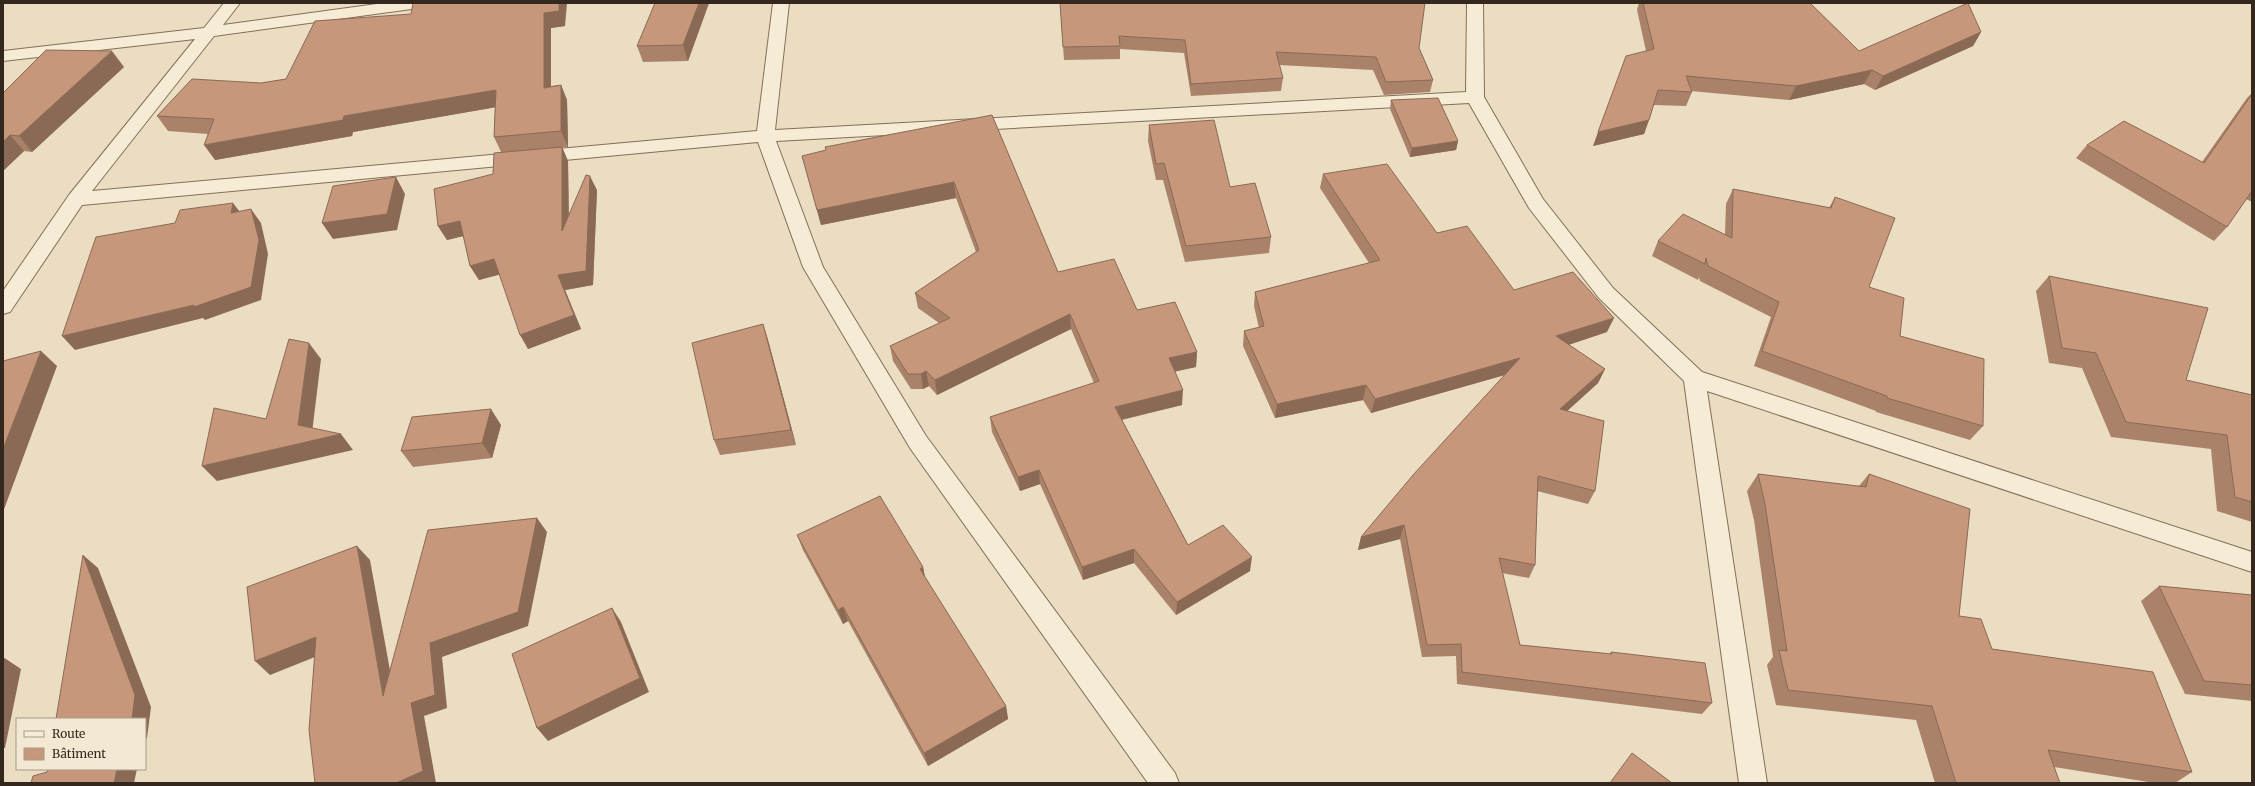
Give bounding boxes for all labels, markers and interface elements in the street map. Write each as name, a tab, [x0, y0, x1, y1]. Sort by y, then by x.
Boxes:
legend	[16, 718, 146, 770]
text: Route	[52, 726, 85, 741]
text: Bâtiment	[52, 746, 106, 761]

